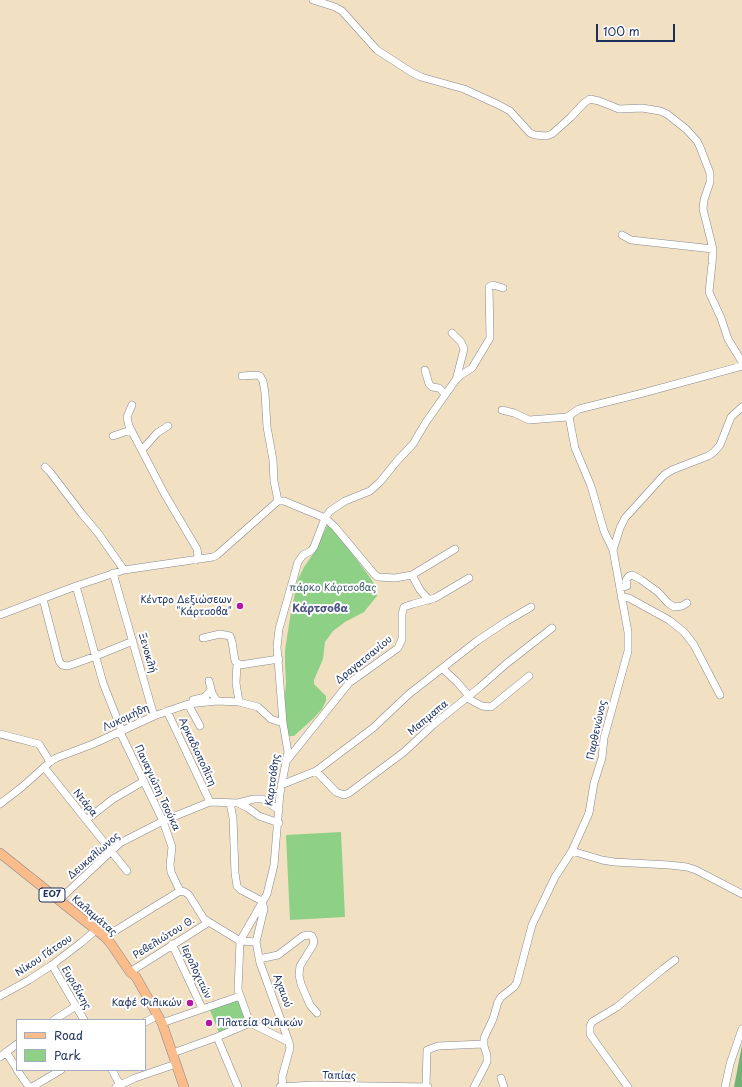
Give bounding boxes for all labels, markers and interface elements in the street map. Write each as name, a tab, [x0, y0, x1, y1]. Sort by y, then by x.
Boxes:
scale bar	[598, 16, 677, 42]
text: 100 m	[603, 22, 640, 40]
park label: πάρκο Κάρτσοβας	[290, 582, 376, 594]
place label: Κέντρο Δεξιώσεων "Κάρτσοβα"	[140, 594, 232, 618]
marker: Κέντρο Δεξιώσεων "Κάρτσοβα"	[235, 601, 245, 611]
district label: Κάρτσοβα	[292, 602, 348, 616]
street label: Ξενοκλή	[136, 632, 158, 674]
street label: Δραγατσανίου	[333, 633, 395, 687]
street label: Μαπμαπα	[406, 698, 450, 738]
street label: Παρθενώνος	[585, 699, 609, 761]
street label: Λυκομήδη	[101, 702, 151, 734]
street label: Αρκαδιοπολίτη	[176, 716, 218, 788]
street label: Παναγιώτη Τσούκα	[132, 743, 182, 833]
street label: Καρτσόβης	[263, 753, 283, 807]
street label: Ντάρα	[70, 787, 100, 819]
street label: Δευκαλίωνος	[66, 830, 122, 882]
road number: ΕΟ7	[39, 888, 65, 902]
street label: Καλαμάτας	[69, 893, 119, 939]
street label: Ρεβελιώτου Θ.	[131, 914, 197, 962]
street label: Νίκου Γάτσου	[13, 933, 75, 979]
street label: Ιερολοχιτών	[178, 943, 214, 1001]
street label: Ευριδίκης	[59, 964, 93, 1012]
street label: Αχαιού	[270, 973, 294, 1009]
place label: Καφέ Φιλικών	[112, 997, 182, 1009]
marker: Καφέ Φιλικών	[185, 998, 195, 1008]
place label: Πλατεία Φιλικών	[217, 1017, 303, 1029]
marker: Πλατεία Φιλικών	[204, 1018, 214, 1028]
legend	[16, 1019, 146, 1071]
text: Road	[54, 1026, 83, 1044]
text: Park	[54, 1046, 81, 1064]
street label: Ταπίας	[322, 1070, 356, 1082]

